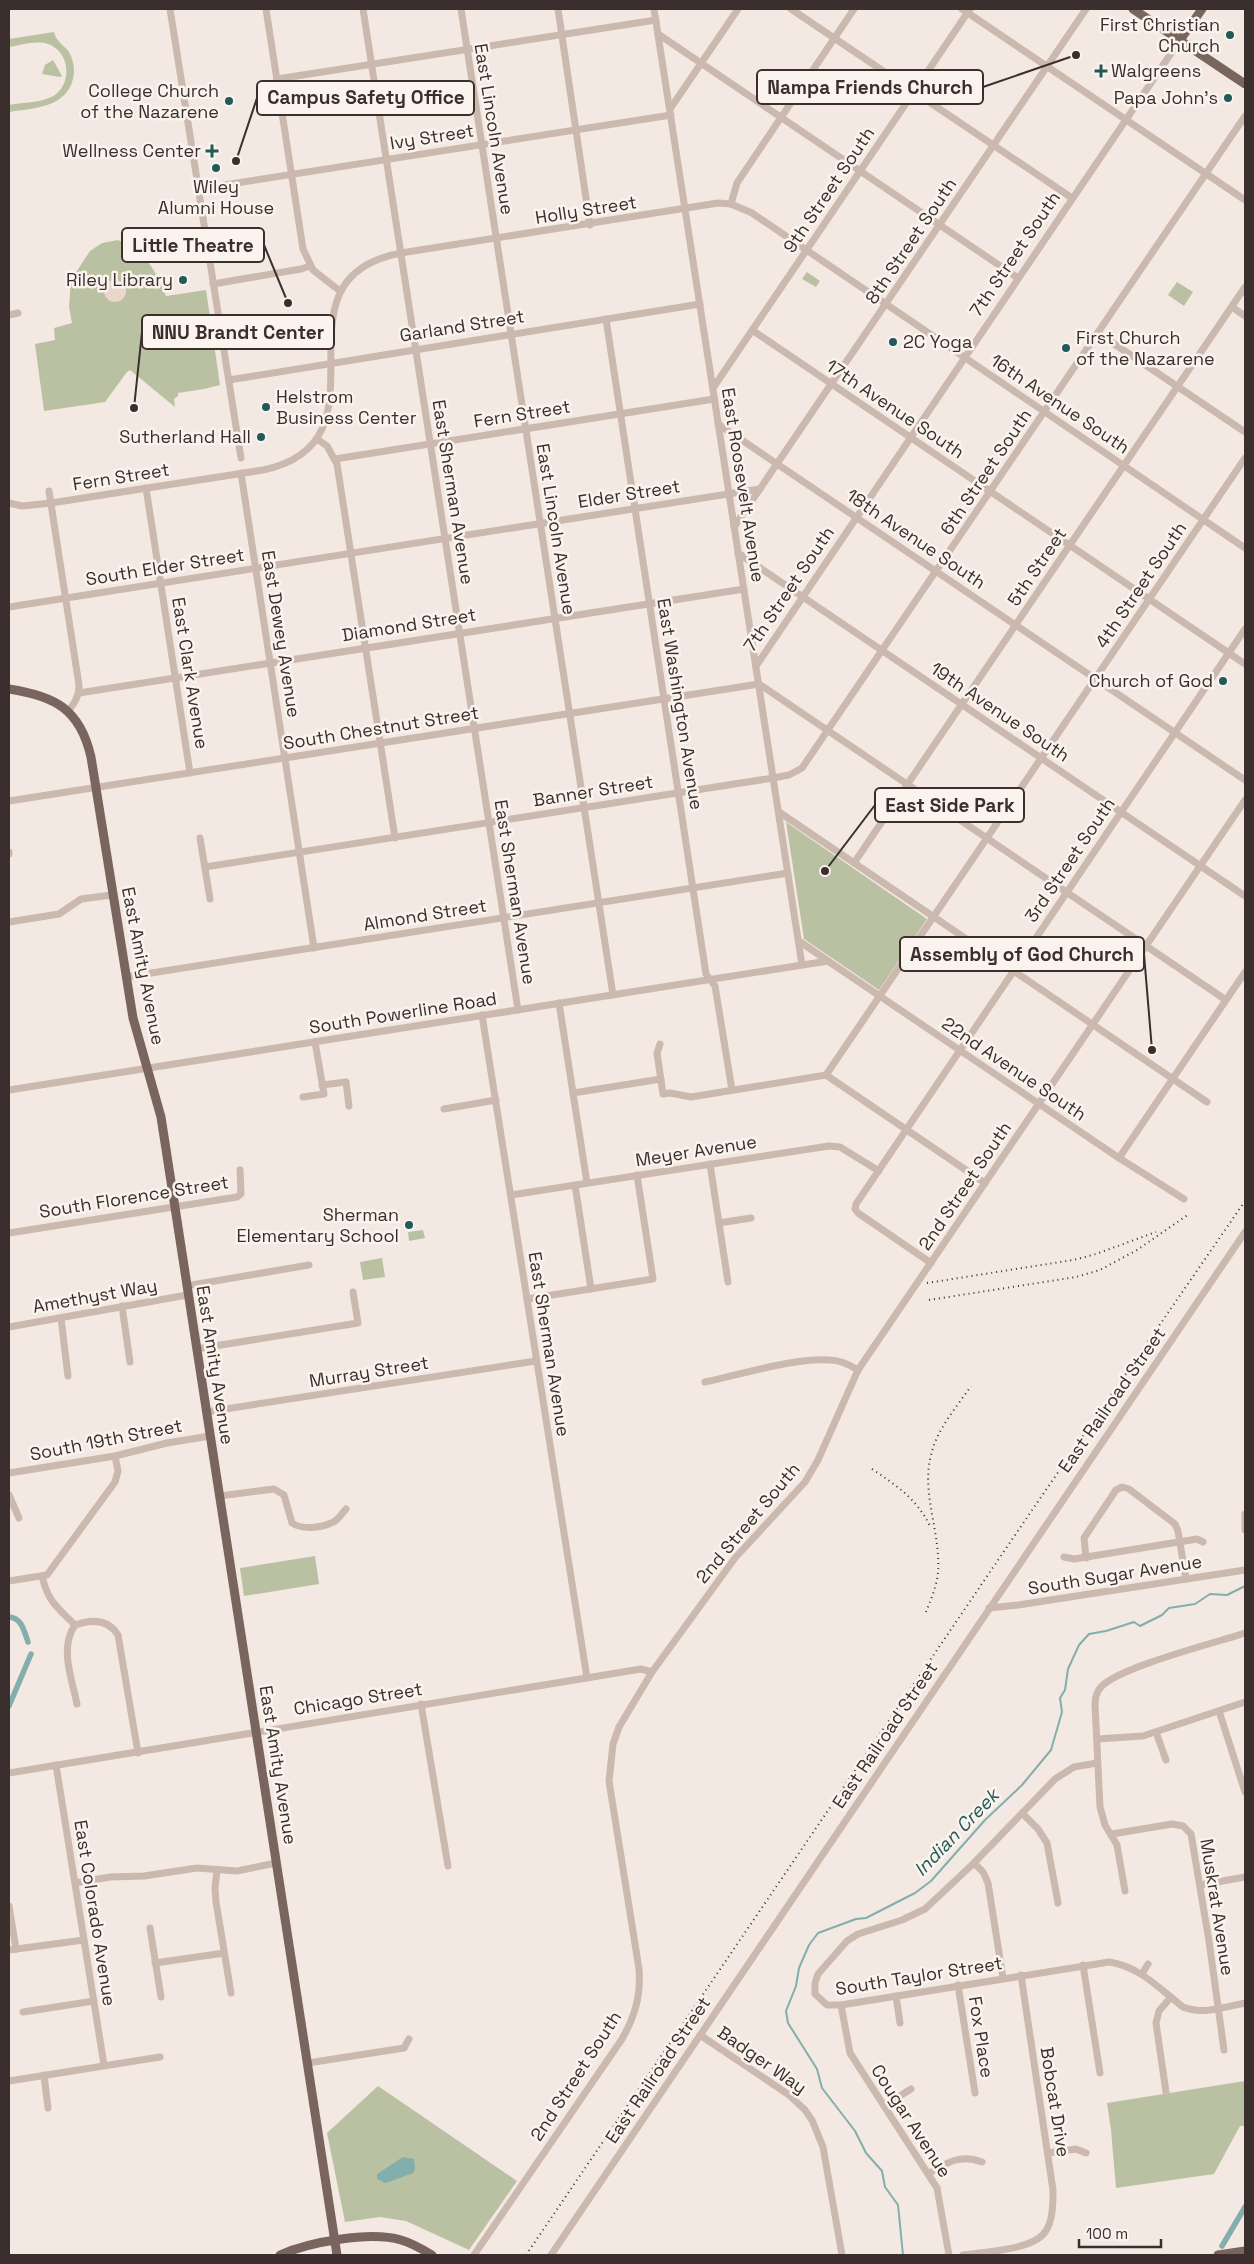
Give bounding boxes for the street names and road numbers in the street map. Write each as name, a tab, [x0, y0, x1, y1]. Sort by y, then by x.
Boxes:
street label: East Lincoln Avenue	[470, 42, 519, 216]
street label: Ivy Street	[388, 119, 476, 154]
street label: 9th Street South	[778, 122, 879, 257]
street label: 8th Street South	[860, 173, 961, 308]
street label: 7th Street South	[964, 187, 1065, 321]
street label: Holly Street	[534, 190, 638, 229]
street label: Garland Street	[398, 304, 526, 347]
street label: 16th Avenue South	[986, 348, 1134, 459]
street label: 17th Avenue South	[822, 354, 969, 463]
street label: East Roosevelt Avenue	[717, 386, 770, 584]
street label: Fern Street	[472, 395, 572, 433]
street label: East Sherman Avenue	[428, 398, 479, 586]
street label: 6th Street South	[935, 404, 1036, 539]
street label: East Lincoln Avenue	[532, 442, 581, 616]
street label: Fern Street	[71, 458, 171, 496]
street label: Elder Street	[576, 474, 682, 513]
street label: 18th Avenue South	[842, 483, 990, 594]
street label: 4th Street South	[1090, 517, 1191, 652]
street label: 7th Street South	[738, 522, 839, 656]
street label: 5th Street	[1002, 523, 1071, 610]
street label: South Elder Street	[84, 543, 246, 590]
street label: East Dewey Avenue	[257, 549, 306, 719]
street label: East Clark Avenue	[167, 595, 214, 750]
street label: East Washington Avenue	[652, 596, 709, 811]
street label: Diamond Street	[340, 603, 478, 646]
street label: 19th Avenue South	[926, 656, 1074, 767]
street label: South Chestnut Street	[281, 701, 480, 754]
street label: Banner Street	[531, 770, 655, 811]
street label: 3rd Street South	[1019, 793, 1120, 927]
street label: East Sherman Avenue	[490, 798, 541, 986]
street label: East Amity Avenue	[117, 885, 170, 1047]
street label: Almond Street	[362, 893, 488, 936]
street label: South Powerline Road	[307, 986, 498, 1039]
street label: 22nd Avenue South	[938, 1012, 1091, 1125]
street label: 2nd Street South	[913, 1117, 1016, 1254]
street label: Meyer Avenue	[634, 1130, 758, 1171]
street label: South Florence Street	[38, 1170, 230, 1223]
street label: East Sherman Avenue	[524, 1250, 575, 1438]
street label: Amethyst Way	[31, 1273, 159, 1318]
street label: East Amity Avenue	[192, 1284, 239, 1446]
street label: East Railroad Street	[1053, 1323, 1170, 1477]
street label: Murray Street	[308, 1351, 430, 1392]
street label: South 19th Street	[28, 1413, 184, 1466]
street label: 2nd Street South	[691, 1458, 805, 1588]
street label: South Sugar Avenue	[1026, 1549, 1204, 1600]
street label: East Railroad Street	[827, 1657, 942, 1812]
street label: Chicago Street	[292, 1677, 424, 1720]
street label: East Amity Avenue	[255, 1684, 302, 1846]
street label: East Colorado Avenue	[69, 1818, 122, 2008]
street label: Muskrat Avenue	[1195, 1837, 1240, 1977]
street label: South Taylor Street	[834, 1951, 1004, 2000]
street label: East Railroad Street	[600, 1992, 715, 2147]
street label: Fox Place	[964, 1995, 999, 2079]
street label: 2nd Street South	[525, 2006, 626, 2145]
street label: Badger Way	[713, 2020, 811, 2099]
street label: Bobcat Drive	[1035, 2045, 1076, 2159]
street label: Cougar Avenue	[866, 2060, 957, 2182]

